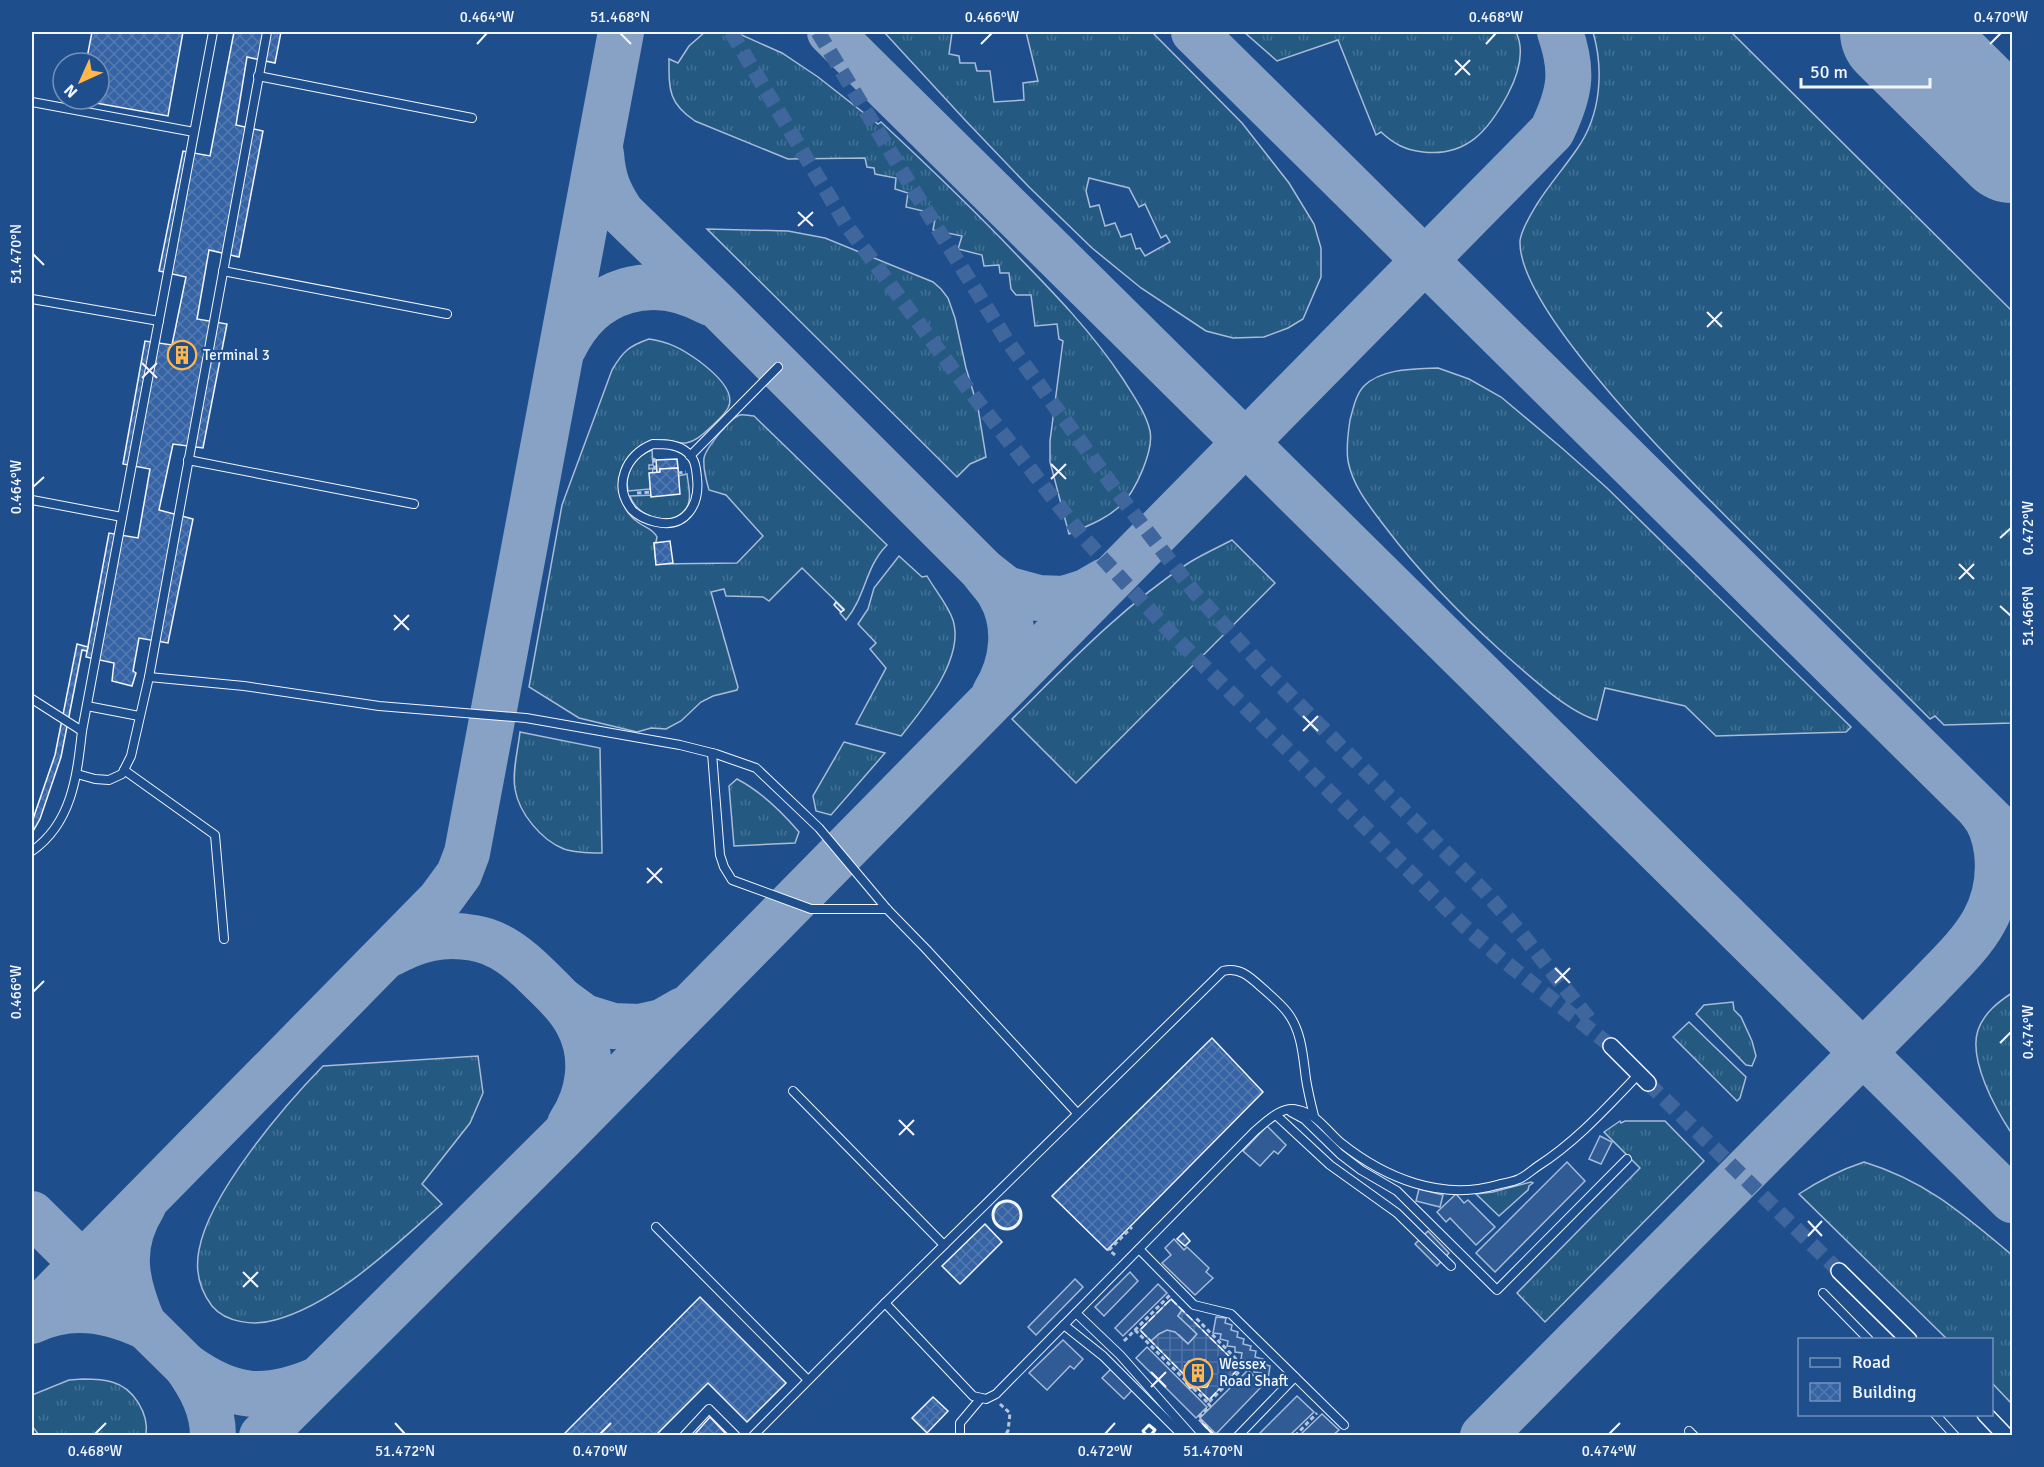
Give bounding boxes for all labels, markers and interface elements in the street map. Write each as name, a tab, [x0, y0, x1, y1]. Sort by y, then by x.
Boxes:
text: 0.464°W	[460, 8, 515, 26]
text: 51.468°N	[590, 8, 650, 26]
text: 0.466°W	[965, 8, 1020, 26]
text: 0.468°W	[1469, 8, 1524, 26]
text: 0.470°W	[1974, 8, 2029, 26]
north arrow	[51, 51, 111, 111]
scale bar	[1801, 51, 1930, 89]
text: 50 m	[1810, 61, 1848, 83]
text: N	[60, 80, 82, 102]
text: 51.470°N	[7, 224, 25, 284]
building icon: Terminal 3	[166, 339, 198, 371]
place label: Terminal 3	[203, 346, 270, 364]
text: 0.464°W	[7, 459, 25, 514]
text: 0.472°W	[2019, 500, 2037, 555]
text: 51.466°N	[2019, 586, 2037, 646]
text: 0.466°W	[7, 964, 25, 1019]
text: 0.474°W	[2019, 1004, 2037, 1059]
legend	[1798, 1338, 1993, 1416]
text: Road	[1852, 1351, 1891, 1373]
place label: Wessex Road Shaft	[1219, 1355, 1289, 1390]
building icon: Wessex Road Shaft	[1182, 1357, 1214, 1389]
text: Building	[1852, 1381, 1916, 1403]
text: 0.468°W	[68, 1442, 123, 1460]
text: 51.472°N	[375, 1442, 435, 1460]
text: 0.470°W	[573, 1442, 628, 1460]
text: 0.472°W	[1078, 1442, 1133, 1460]
text: 51.470°N	[1183, 1442, 1243, 1460]
text: 0.474°W	[1582, 1442, 1637, 1460]

